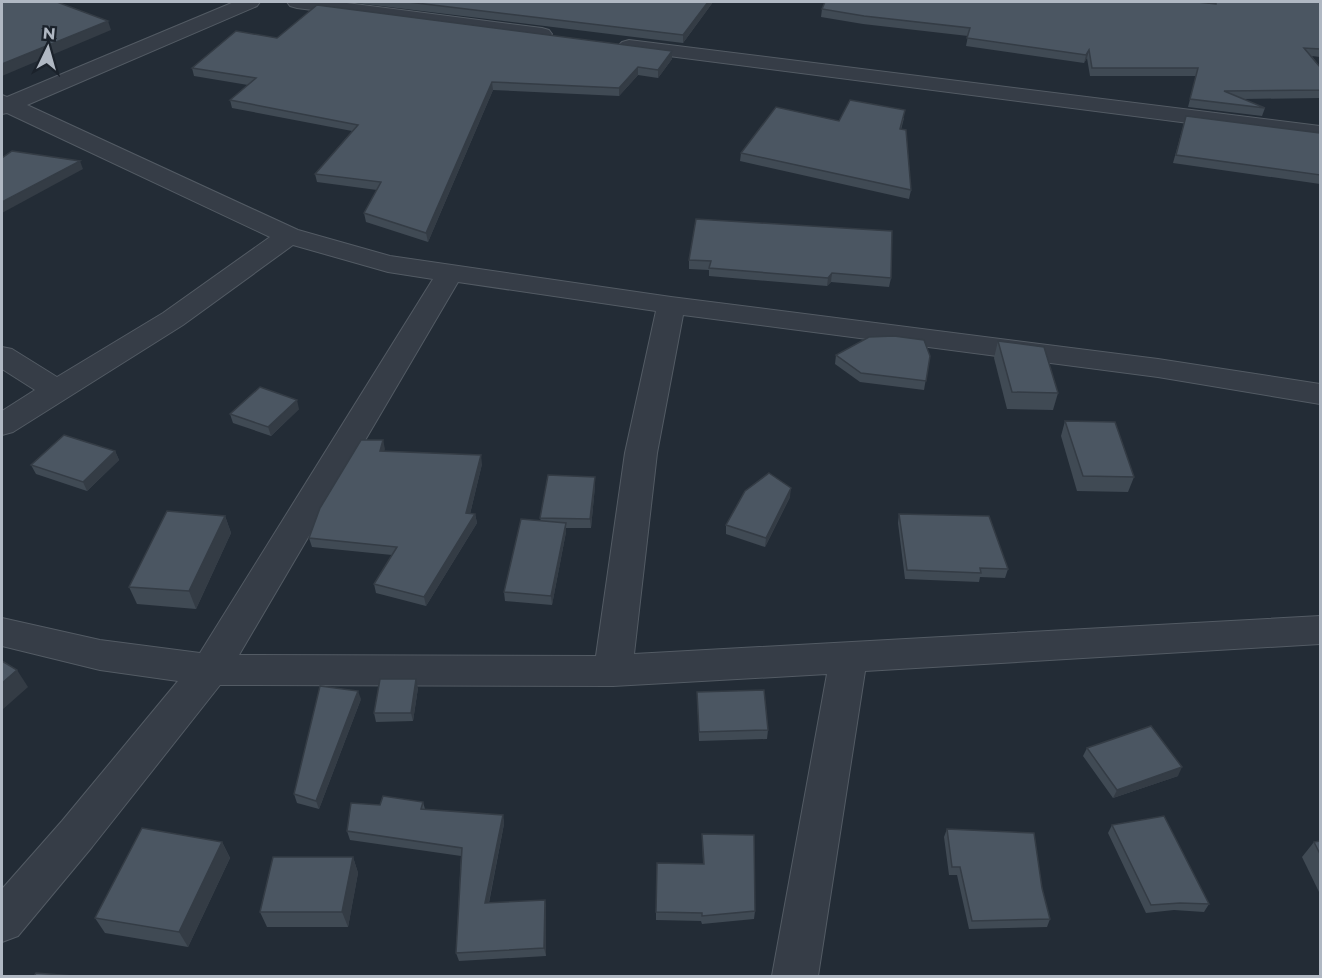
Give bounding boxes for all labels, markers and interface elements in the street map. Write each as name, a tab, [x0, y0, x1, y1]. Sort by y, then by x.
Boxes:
north arrow	[18, 18, 78, 78]
text: N	[42, 24, 57, 44]

